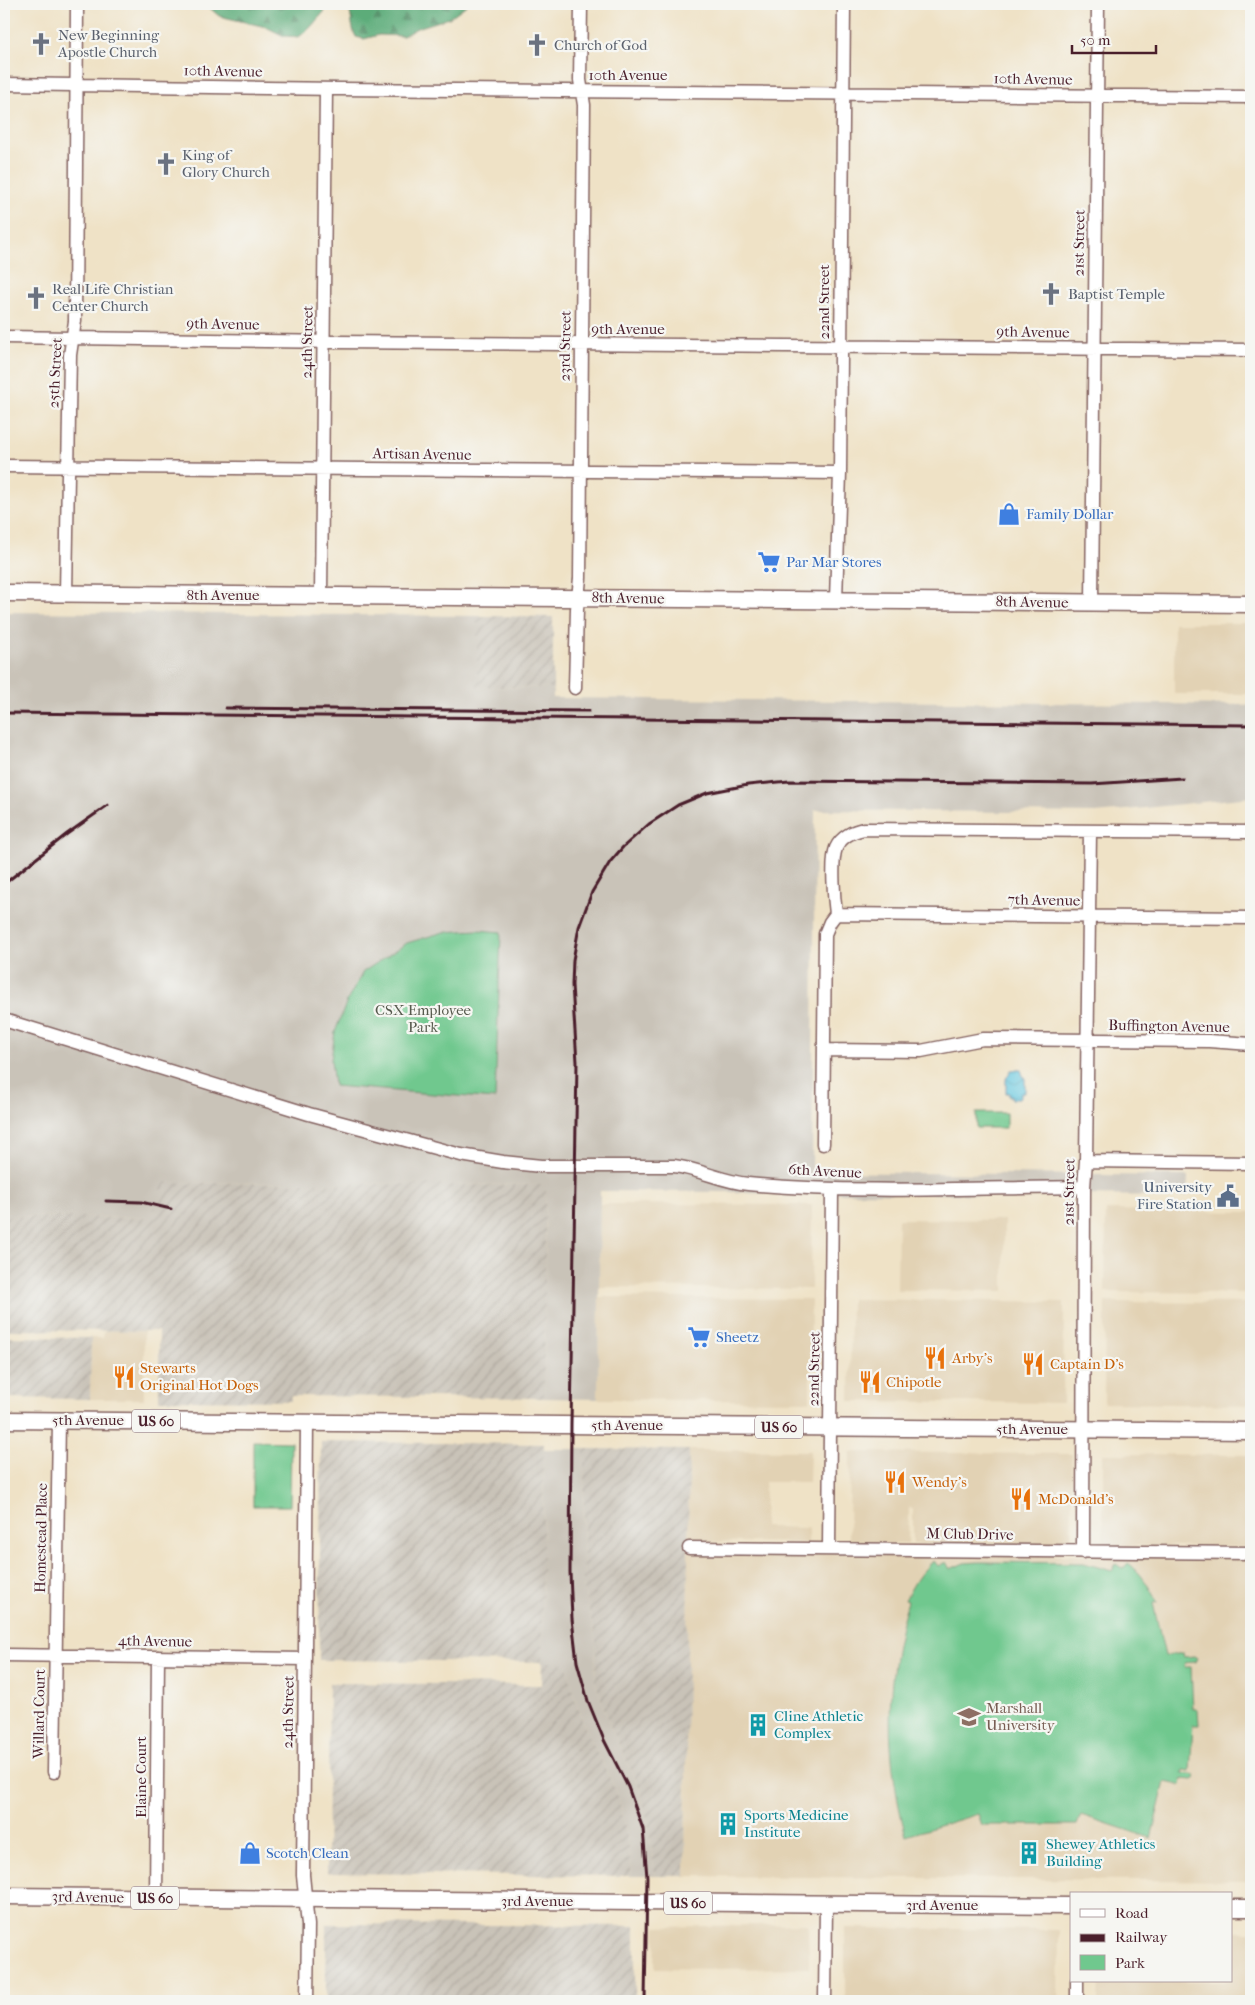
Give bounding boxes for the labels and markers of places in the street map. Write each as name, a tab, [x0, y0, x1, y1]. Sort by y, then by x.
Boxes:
place label: New Beginning Apostle Church	[57, 26, 160, 61]
church icon: New Beginning Apostle Church	[28, 31, 54, 57]
church icon: Church of God	[524, 32, 550, 58]
place label: Church of God	[554, 36, 648, 54]
place label: King of Glory Church	[182, 146, 270, 181]
church icon: King of Glory Church	[153, 151, 179, 177]
place label: Real Life Christian Center Church	[52, 280, 174, 315]
church icon: Baptist Temple	[1038, 281, 1064, 307]
church icon: Real Life Christian Center Church	[23, 285, 49, 311]
place label: Baptist Temple	[1068, 285, 1166, 303]
shop icon: Family Dollar	[996, 501, 1022, 527]
place label: Family Dollar	[1026, 505, 1114, 523]
supermarket icon: Par Mar Stores	[756, 549, 782, 575]
place label: Par Mar Stores	[786, 553, 882, 571]
place label: University Fire Station	[1137, 1178, 1213, 1213]
public building icon: University Fire Station	[1215, 1183, 1241, 1209]
supermarket icon: Sheetz	[686, 1324, 712, 1350]
place label: Sheetz	[716, 1328, 759, 1346]
restaurant icon: Arby's	[922, 1345, 948, 1371]
place label: Arby's	[951, 1349, 993, 1367]
restaurant icon: Captain D's	[1020, 1351, 1046, 1377]
place label: Captain D's	[1050, 1355, 1124, 1373]
place label: Stewarts Original Hot Dogs	[140, 1359, 259, 1394]
restaurant icon: Stewarts Original Hot Dogs	[111, 1364, 137, 1390]
restaurant icon: Chipotle	[857, 1369, 883, 1395]
place label: Chipotle	[886, 1373, 942, 1391]
restaurant icon: Wendy's	[882, 1469, 908, 1495]
place label: Wendy's	[911, 1473, 967, 1491]
restaurant icon: McDonald's	[1008, 1486, 1034, 1512]
place label: McDonald's	[1038, 1490, 1114, 1508]
place label: Marshall University	[986, 1699, 1056, 1734]
school or university icon: Marshall University	[956, 1704, 982, 1730]
place label: Cline Athletic Complex	[774, 1707, 863, 1742]
building icon: Cline Athletic Complex	[745, 1712, 771, 1738]
place label: Sports Medicine Institute	[744, 1806, 849, 1841]
building icon: Sports Medicine Institute	[715, 1811, 741, 1837]
place label: Shewey Athletics Building	[1046, 1835, 1156, 1870]
shop icon: Scotch Clean	[237, 1840, 263, 1866]
building icon: Shewey Athletics Building	[1016, 1840, 1042, 1866]
place label: Scotch Clean	[266, 1844, 349, 1862]

